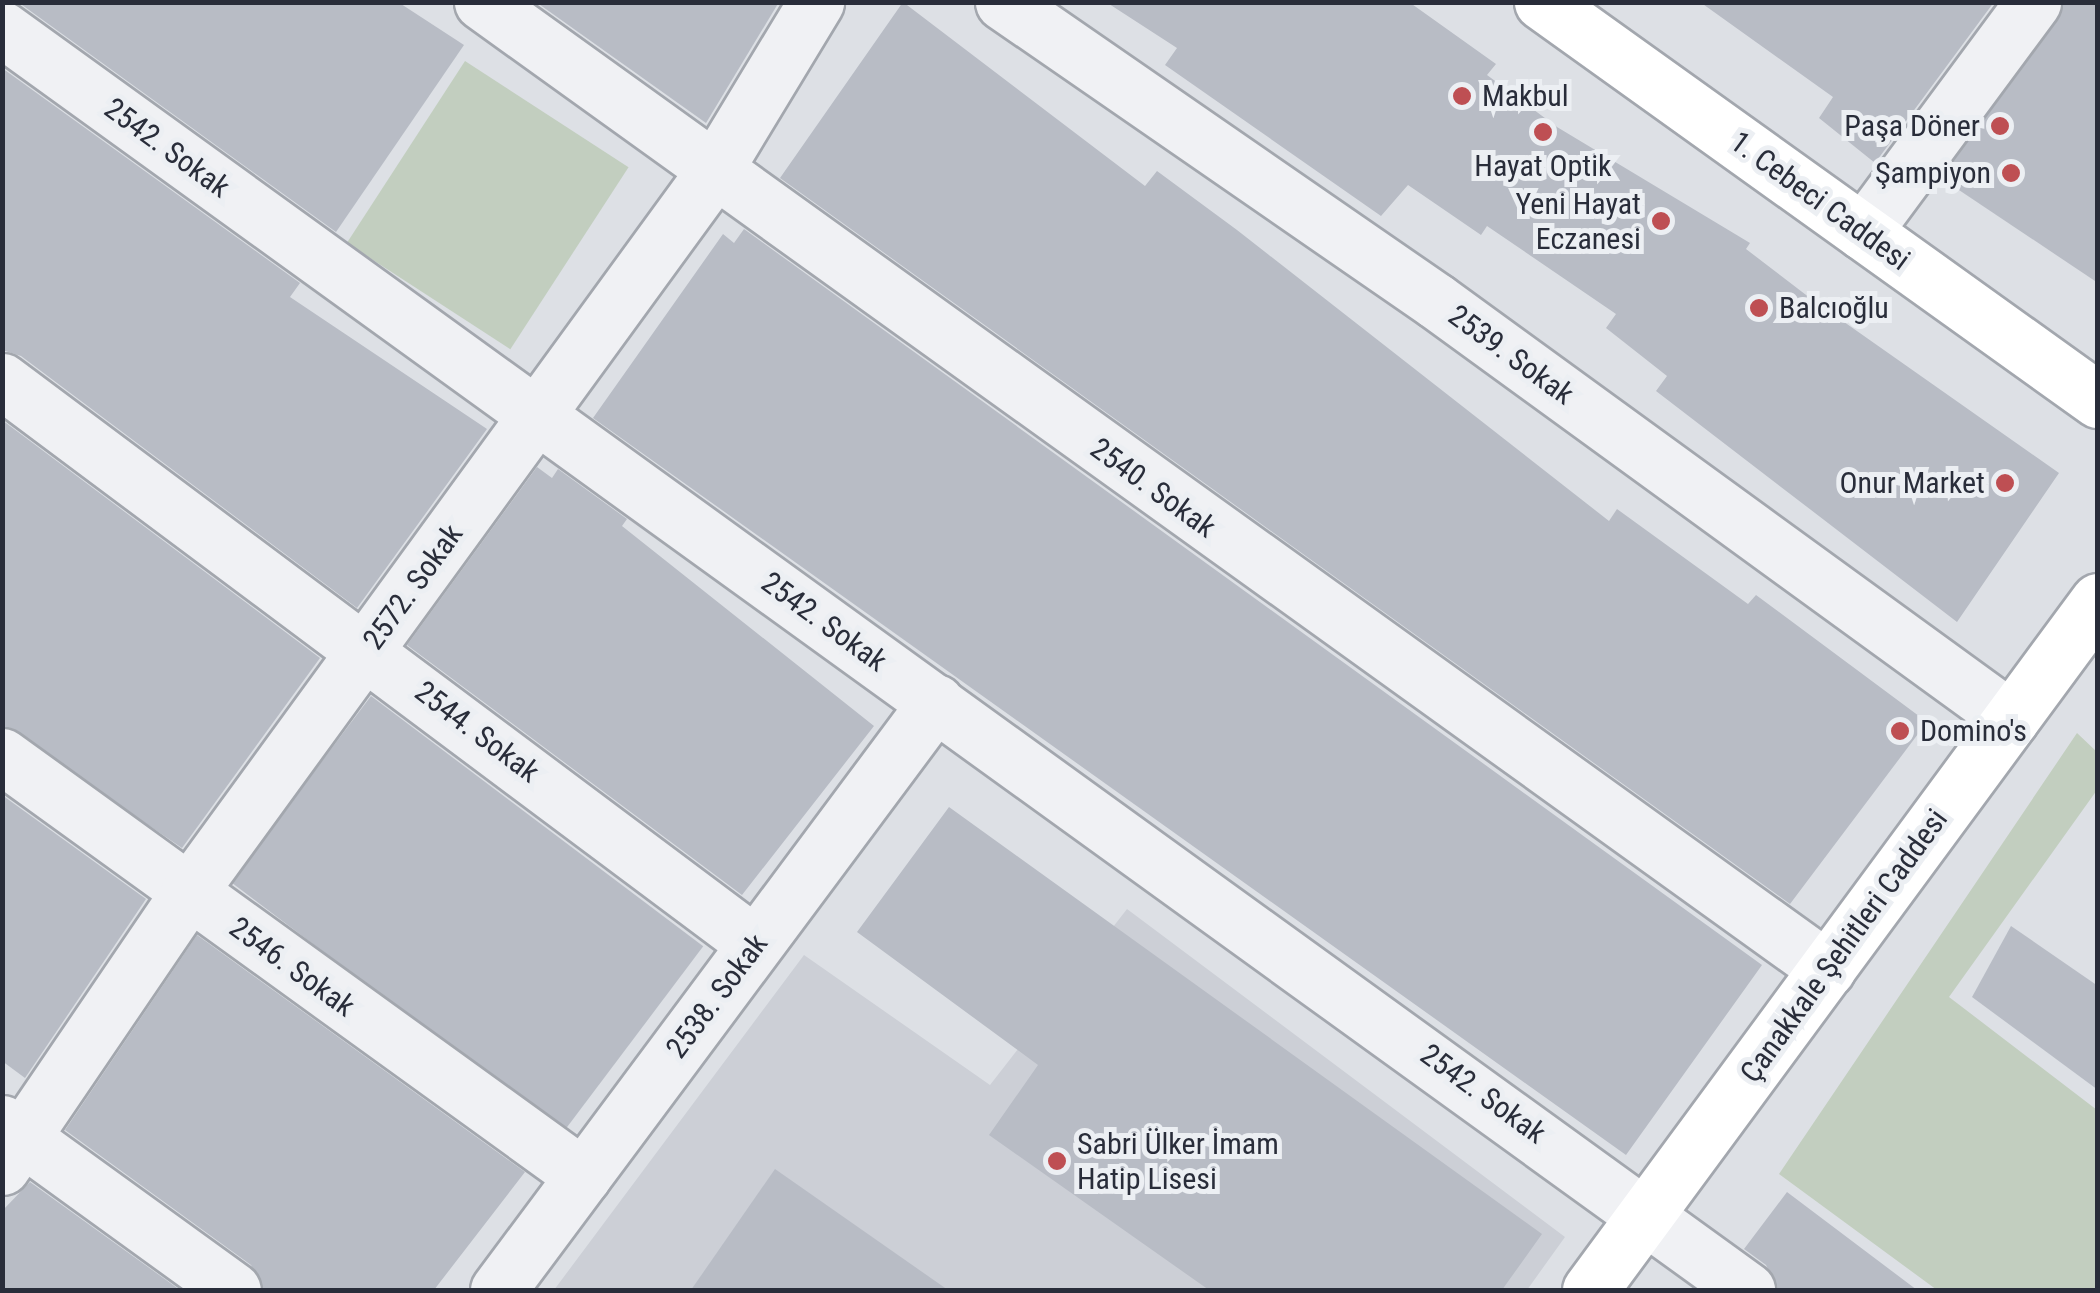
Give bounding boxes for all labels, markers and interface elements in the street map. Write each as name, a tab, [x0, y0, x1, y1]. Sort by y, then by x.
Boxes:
place label: Makbul	[1482, 78, 1569, 114]
marker: Makbul	[1451, 85, 1473, 107]
street label: 2542. Sokak	[97, 91, 237, 205]
place label: Paşa Döner	[1844, 108, 1980, 144]
marker: Paşa Döner	[1989, 115, 2011, 137]
marker: Hayat Optik	[1532, 121, 1554, 143]
street label: 1. Cebeci Caddesi	[1723, 124, 1917, 278]
place label: Hayat Optik	[1474, 148, 1612, 184]
place label: Şampiyon	[1875, 155, 1991, 191]
marker: Şampiyon	[2000, 162, 2022, 184]
place label: Yeni Hayat Eczanesi	[1516, 186, 1641, 256]
marker: Yeni Hayat Eczanesi	[1650, 210, 1672, 232]
place label: Balcıoğlu	[1779, 290, 1889, 326]
marker: Balcıoğlu	[1748, 297, 1770, 319]
street label: 2539. Sokak	[1441, 298, 1581, 412]
street label: 2540. Sokak	[1083, 431, 1223, 545]
place label: Onur Market	[1840, 465, 1985, 501]
marker: Onur Market	[1994, 472, 2016, 494]
street label: 2572. Sokak	[356, 517, 470, 657]
street label: 2542. Sokak	[754, 565, 894, 679]
street label: 2544. Sokak	[408, 674, 546, 790]
place label: Domino's	[1920, 713, 2027, 749]
marker: Domino's	[1889, 720, 1911, 742]
street label: Çanakkale Şehitleri Caddesi	[1733, 802, 1955, 1090]
street label: 2546. Sokak	[222, 910, 362, 1024]
street label: 2538. Sokak	[659, 927, 775, 1065]
street label: 2542. Sokak	[1413, 1037, 1553, 1151]
place label: Sabri Ülker İmam Hatip Lisesi	[1077, 1126, 1279, 1196]
marker: Sabri Ülker İmam Hatip Lisesi	[1046, 1150, 1068, 1172]

